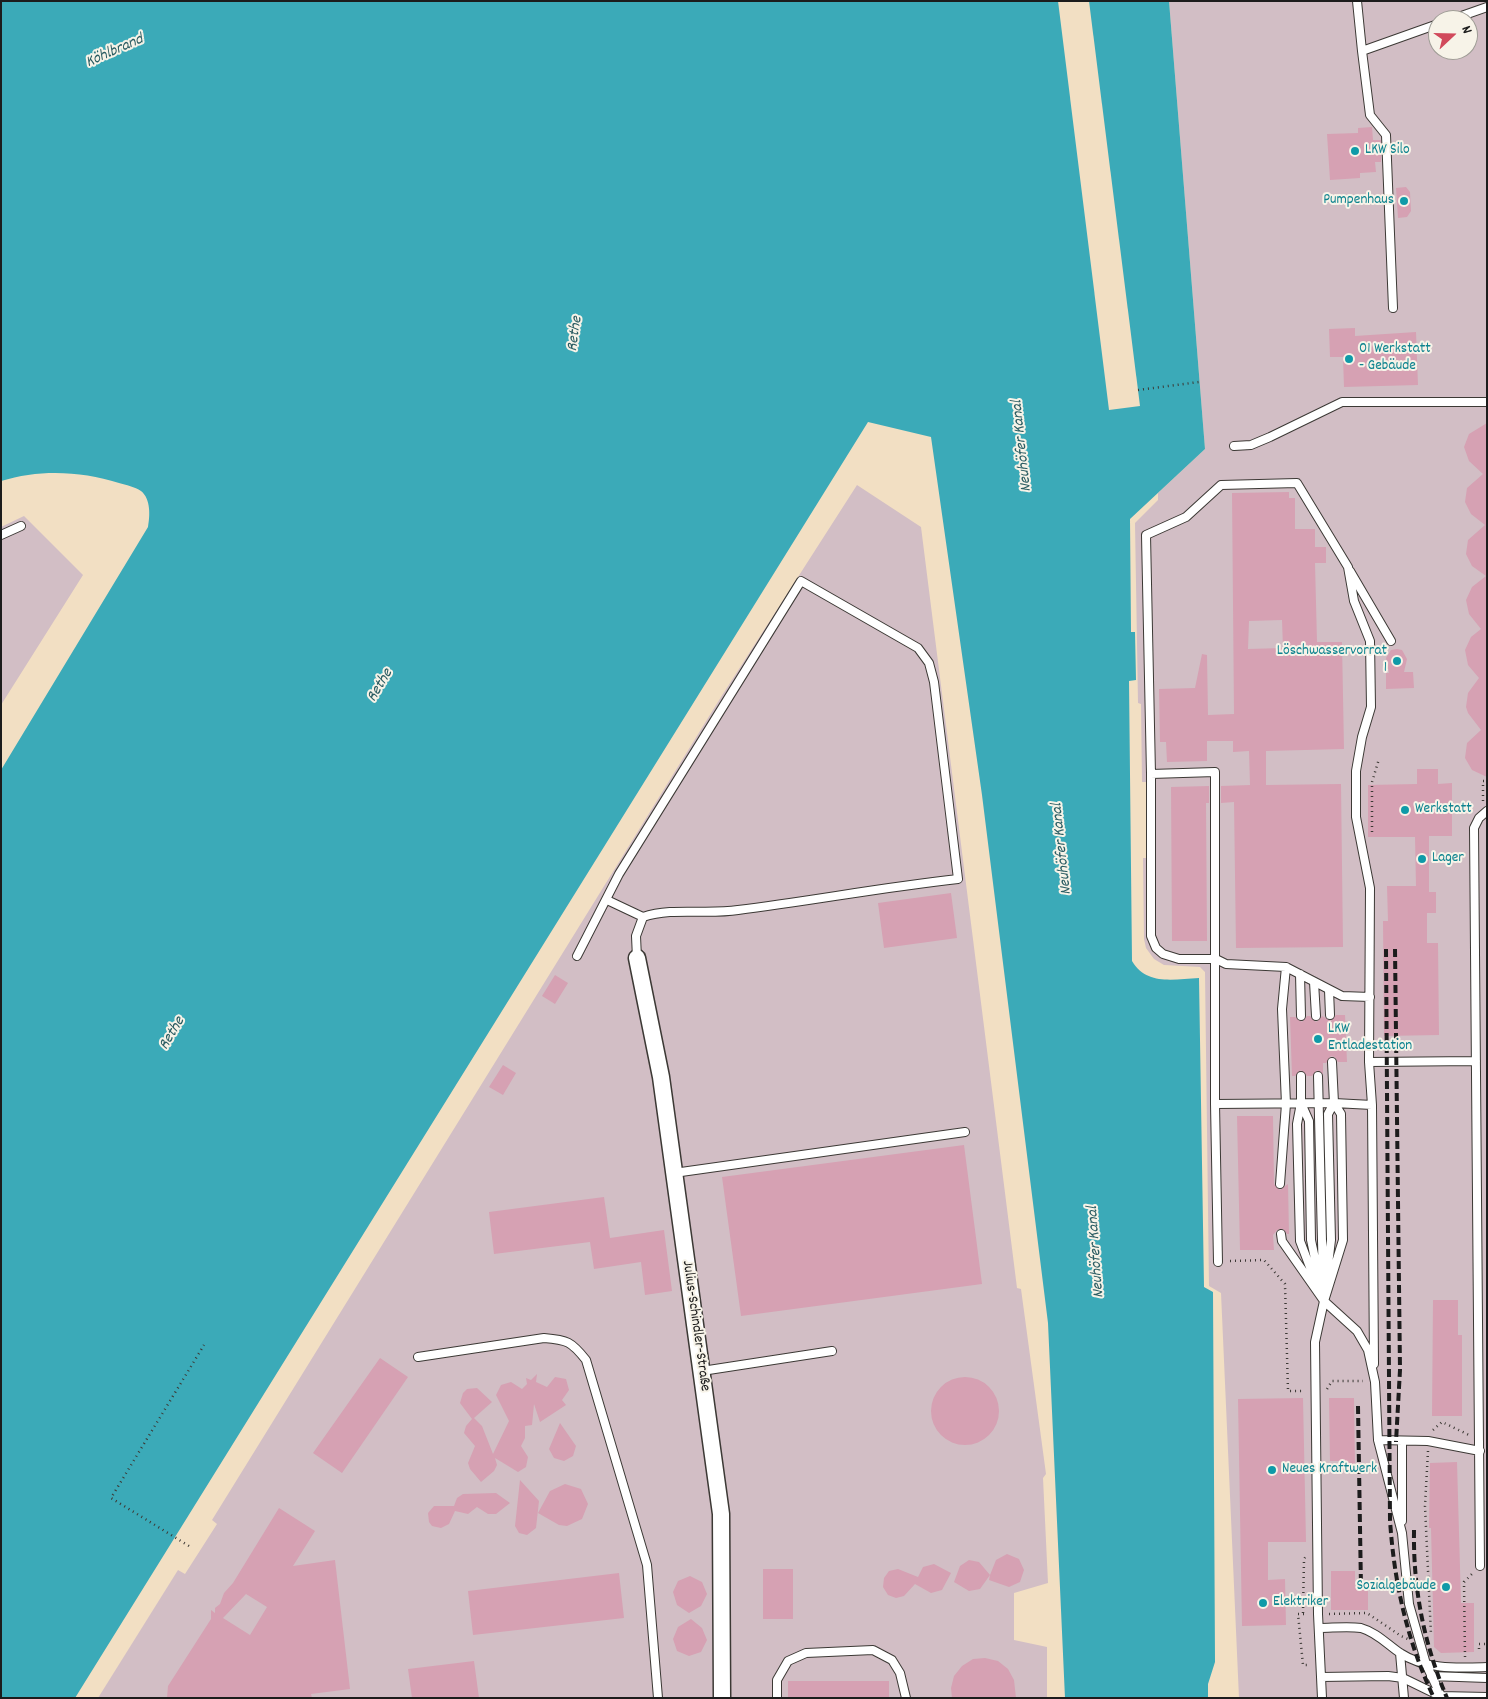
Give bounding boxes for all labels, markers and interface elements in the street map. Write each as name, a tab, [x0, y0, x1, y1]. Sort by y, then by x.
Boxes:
north arrow	[1428, 10, 1478, 60]
text: N	[1455, 23, 1477, 37]
water label: Köhlbrand	[83, 31, 147, 73]
place label: LKW Silo	[1365, 142, 1410, 160]
marker: LKW Silo	[1349, 145, 1361, 157]
place label: Pumpenhaus	[1323, 192, 1394, 210]
marker: Pumpenhaus	[1398, 195, 1410, 207]
water label: Rethe	[564, 315, 588, 353]
place label: 01 Werkstatt - Gebäude	[1359, 341, 1431, 376]
marker: 01 Werkstatt - Gebäude	[1343, 353, 1355, 365]
water label: Neuhöfer Kanal	[1009, 399, 1037, 493]
place label: Löschwasservorrat 1	[1277, 643, 1387, 678]
marker: Löschwasservorrat 1	[1391, 655, 1403, 667]
water label: Rethe	[364, 666, 398, 706]
place label: Werkstatt	[1415, 801, 1472, 819]
water label: Neuhöfer Kanal	[1049, 802, 1077, 896]
marker: Werkstatt	[1399, 804, 1411, 816]
place label: Lager	[1432, 850, 1464, 868]
marker: Lager	[1416, 853, 1428, 865]
water label: Rethe	[156, 1014, 190, 1054]
place label: LKW Entladestation	[1328, 1021, 1412, 1056]
marker: LKW Entladestation	[1312, 1033, 1324, 1045]
water label: Neuhöfer Kanal	[1084, 1205, 1110, 1299]
street label: Julius-Schindler-Straße	[677, 1260, 713, 1392]
place label: Neues Kraftwerk	[1282, 1461, 1377, 1479]
marker: Neues Kraftwerk	[1266, 1464, 1278, 1476]
place label: Sozialgebäude	[1356, 1578, 1436, 1596]
marker: Sozialgebäude	[1440, 1581, 1452, 1593]
place label: Elektriker	[1273, 1594, 1328, 1612]
marker: Elektriker	[1257, 1597, 1269, 1609]

